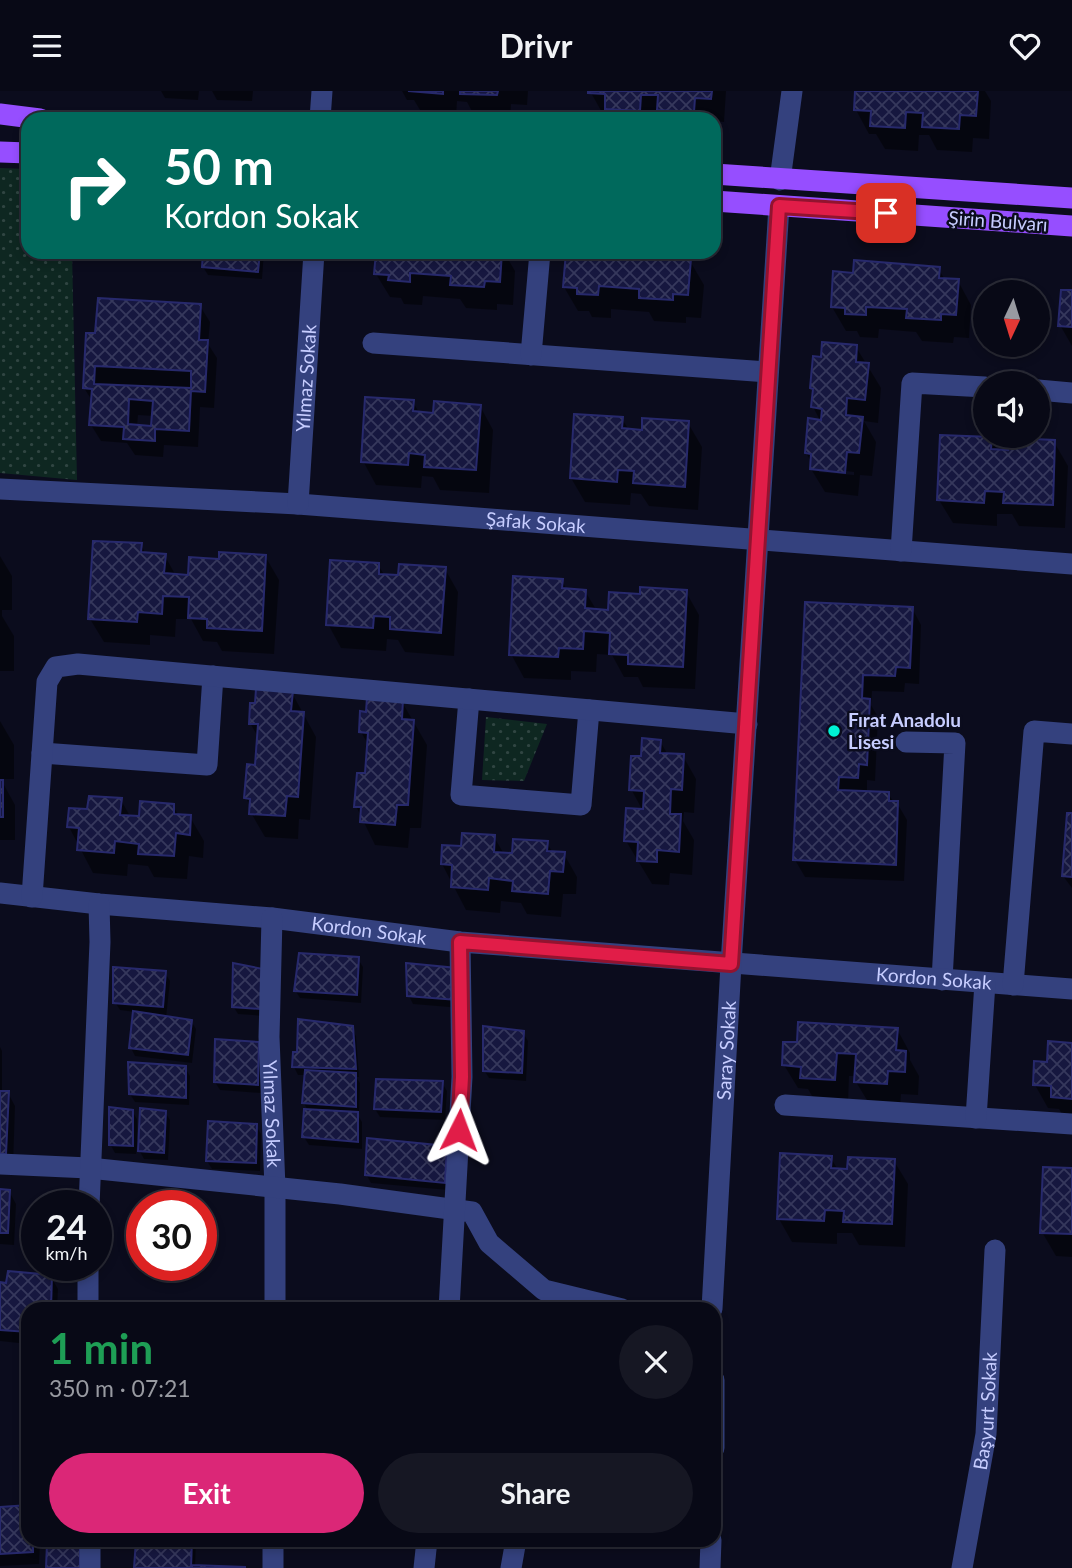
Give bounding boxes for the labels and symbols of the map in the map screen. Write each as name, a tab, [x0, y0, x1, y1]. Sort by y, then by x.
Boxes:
pin	[856, 183, 916, 243]
street label: Şirin Bulvarı	[948, 206, 1048, 235]
north arrow	[973, 280, 1050, 357]
street label: Yılmaz Sokak	[291, 323, 320, 433]
street label: Şafak Sokak	[485, 507, 587, 537]
place label: Fırat Anadolu Lisesi	[848, 708, 961, 753]
marker: Fırat Anadolu Lisesi	[826, 723, 842, 739]
street label: Kordon Sokak	[310, 911, 428, 949]
street label: Kordon Sokak	[875, 962, 993, 994]
street label: Saray Sokak	[712, 1000, 740, 1101]
street label: Yılmaz Sokak	[259, 1060, 286, 1168]
position arrow	[422, 1093, 496, 1167]
speed limit sign: 30	[126, 1190, 217, 1281]
street label: Başyurt Sokak	[968, 1351, 1001, 1472]

